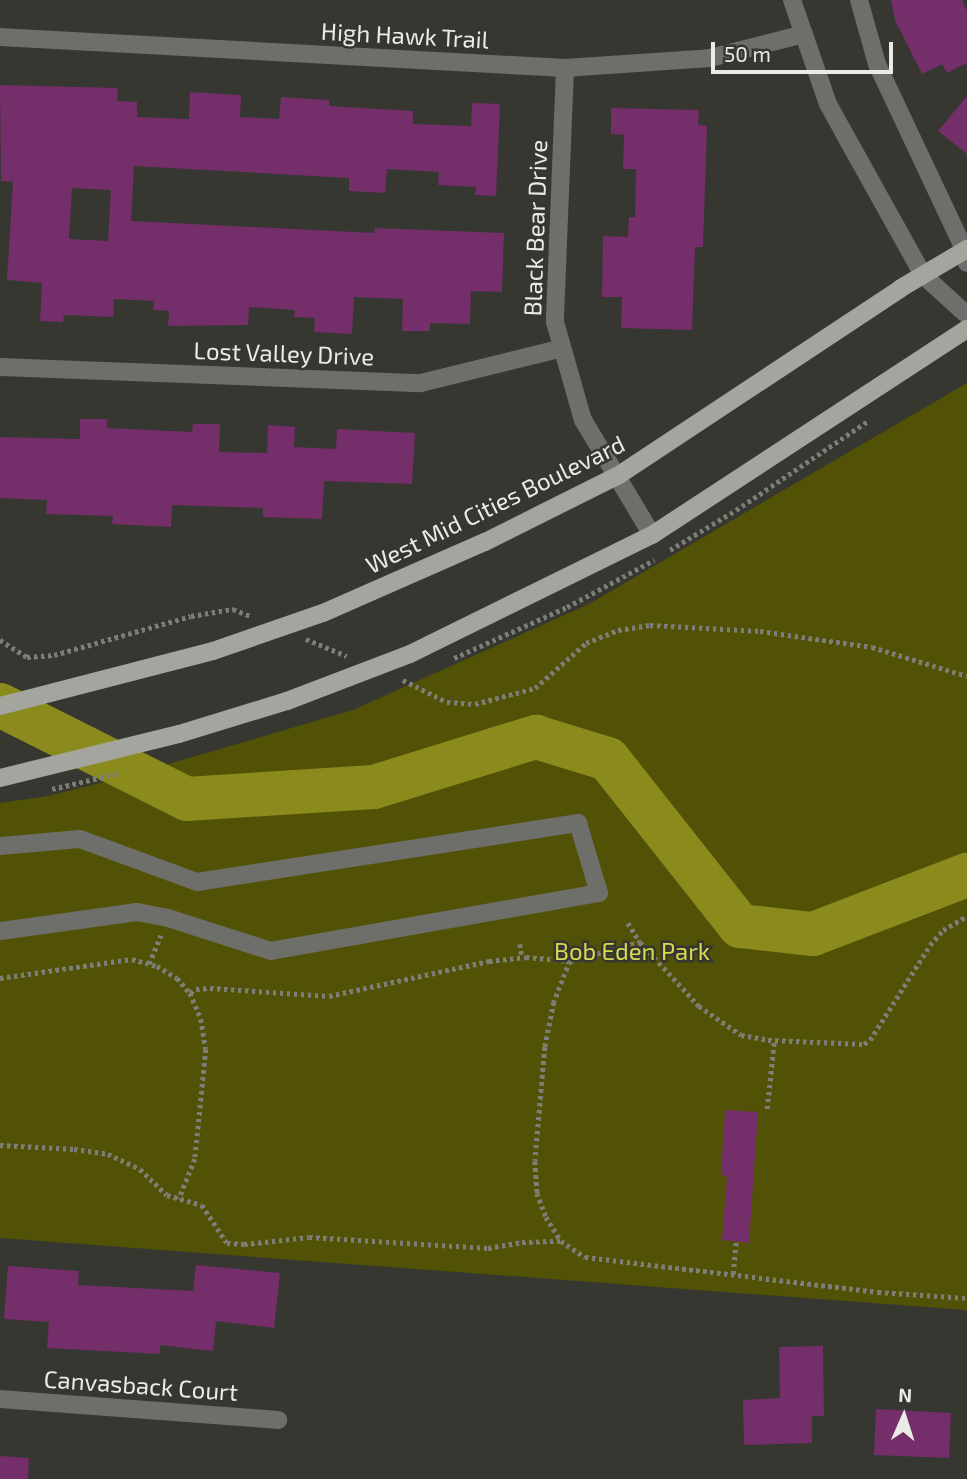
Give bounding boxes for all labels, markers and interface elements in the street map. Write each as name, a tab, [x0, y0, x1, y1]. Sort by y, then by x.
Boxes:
street label: High Hawk Trail	[320, 16, 490, 54]
scale bar	[715, 28, 897, 72]
text: 50 m	[724, 41, 771, 66]
street label: Black Bear Drive	[518, 139, 552, 317]
street label: Lost Valley Drive	[193, 335, 375, 371]
street label: West Mid Cities Boulevard	[361, 429, 629, 579]
park label: Bob Eden Park	[554, 937, 710, 965]
street label: Canvasback Court	[43, 1364, 239, 1406]
north arrow	[869, 1381, 939, 1451]
text: N	[898, 1383, 913, 1406]

